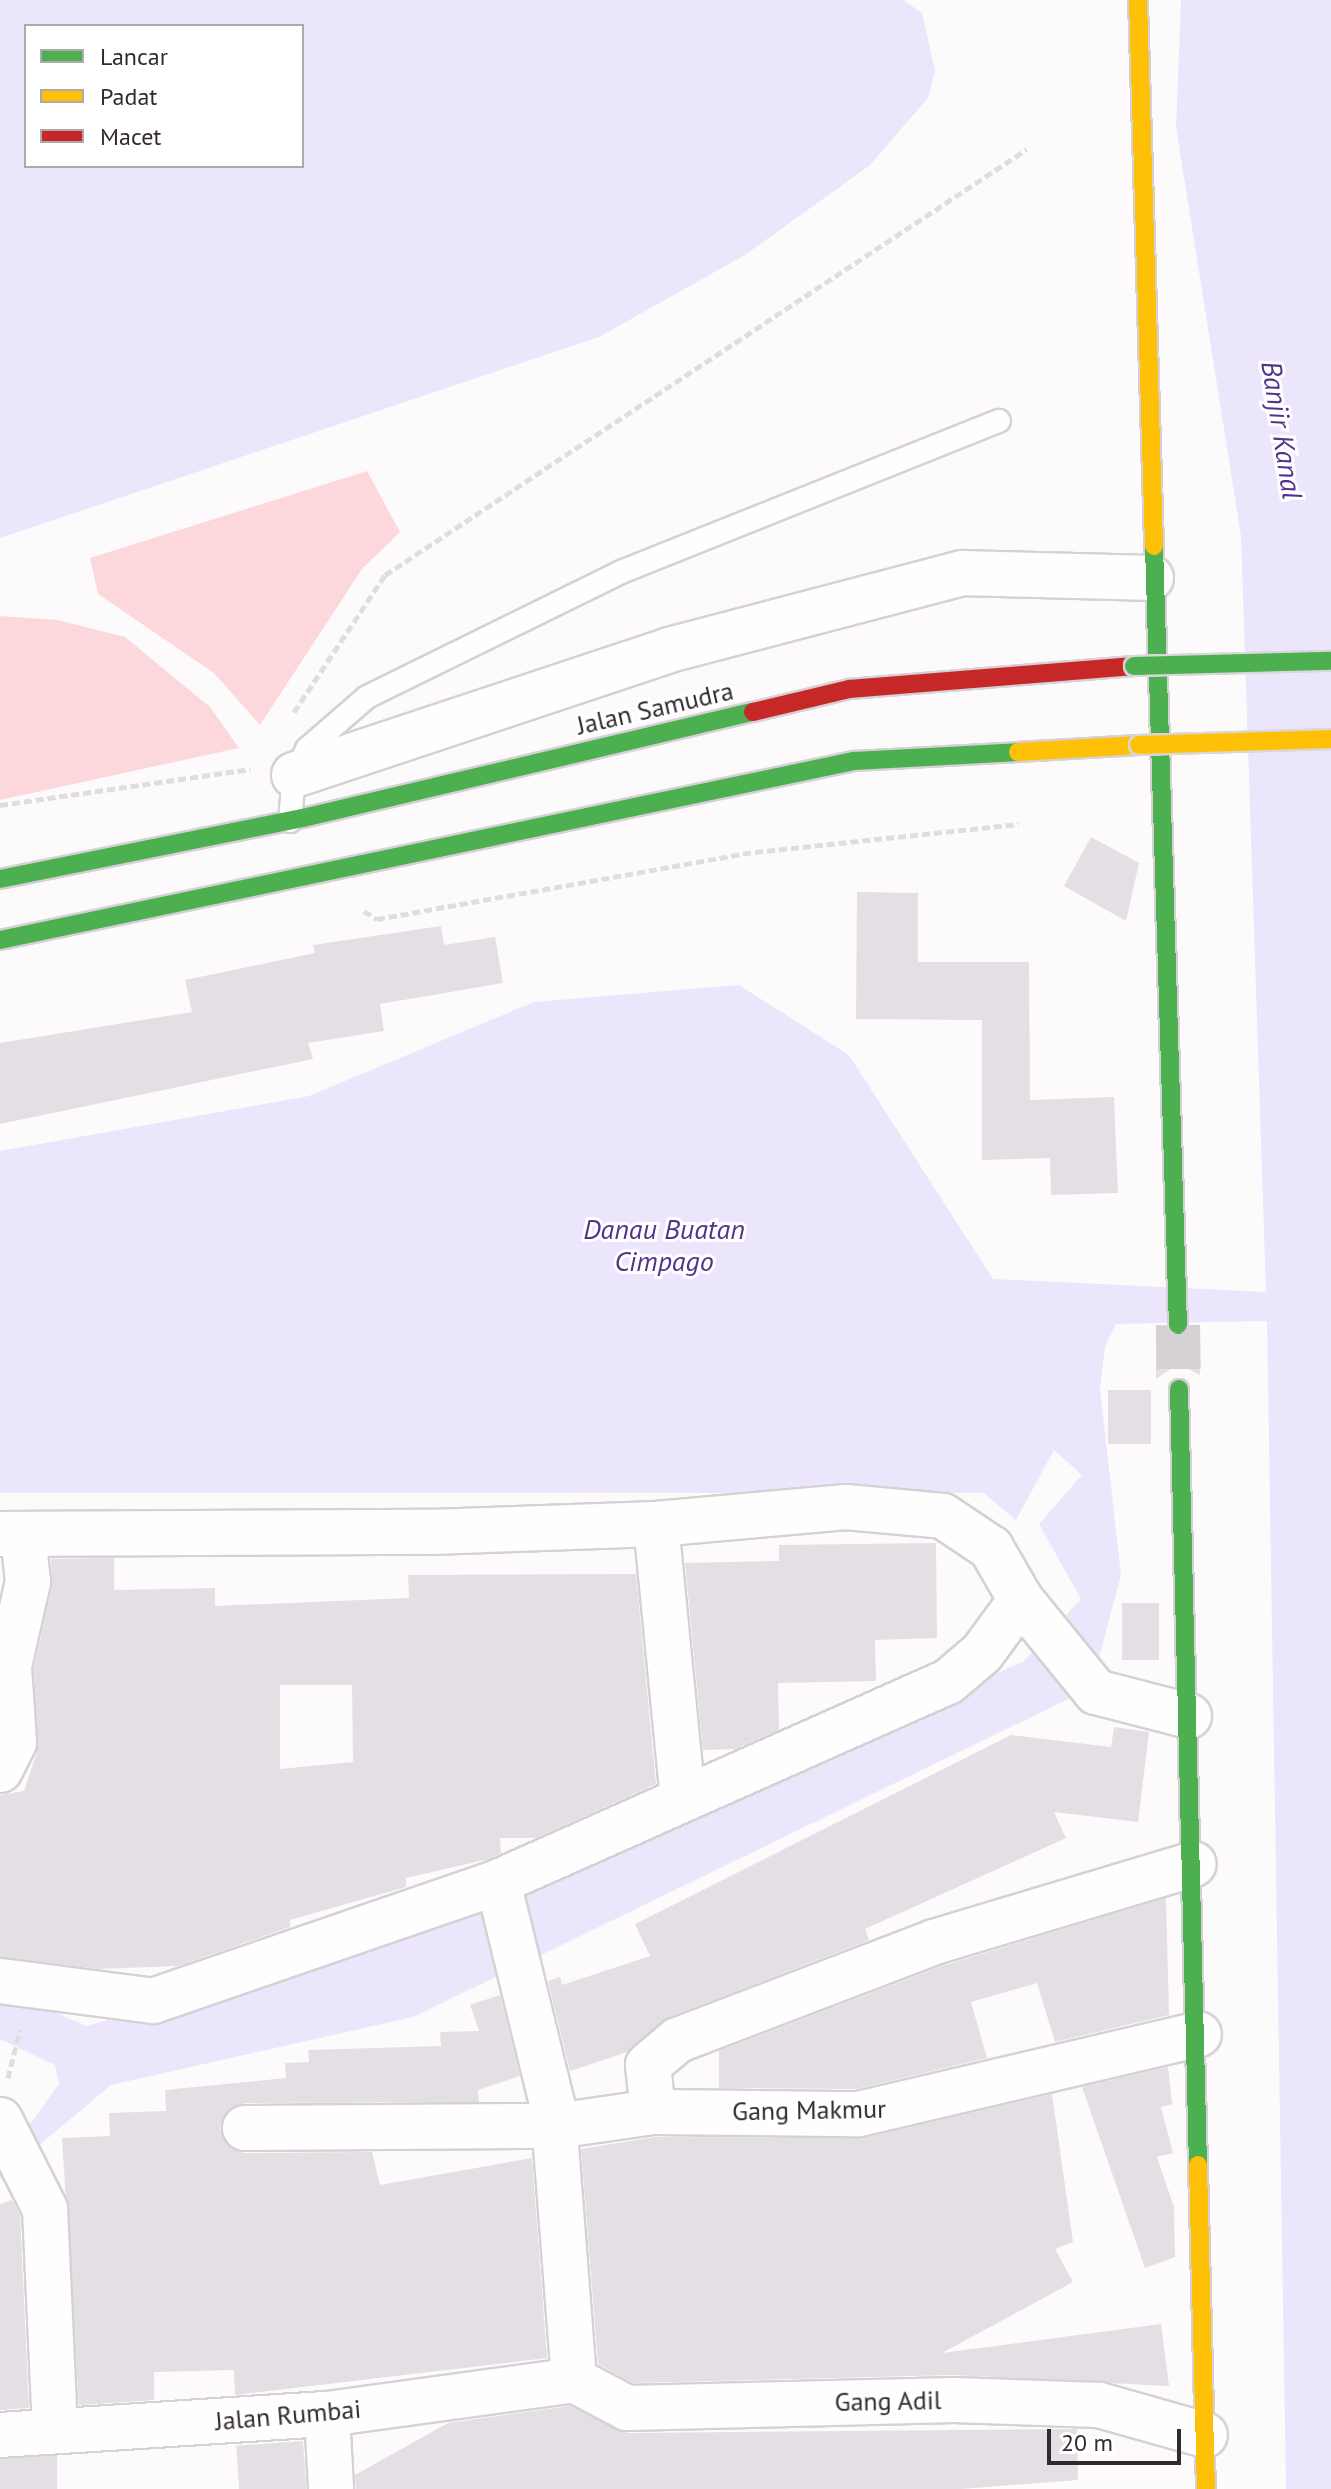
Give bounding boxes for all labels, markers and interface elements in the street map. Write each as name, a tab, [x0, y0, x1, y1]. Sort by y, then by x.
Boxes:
legend	[24, 24, 304, 168]
text: Lancar	[100, 41, 168, 72]
text: Padat	[100, 81, 157, 112]
text: Macet	[100, 121, 162, 152]
water label: Banjir Kanal	[1254, 358, 1310, 502]
street label: Jalan Samudra	[574, 675, 736, 741]
water label: Danau Buatan Cimpago	[583, 1212, 745, 1278]
street label: Gang Makmur	[732, 2093, 886, 2127]
street label: Gang Adil	[834, 2384, 942, 2418]
street label: Jalan Rumbai	[214, 2393, 362, 2437]
scale bar	[1051, 2413, 1185, 2463]
text: 20 m	[1061, 2427, 1113, 2458]

